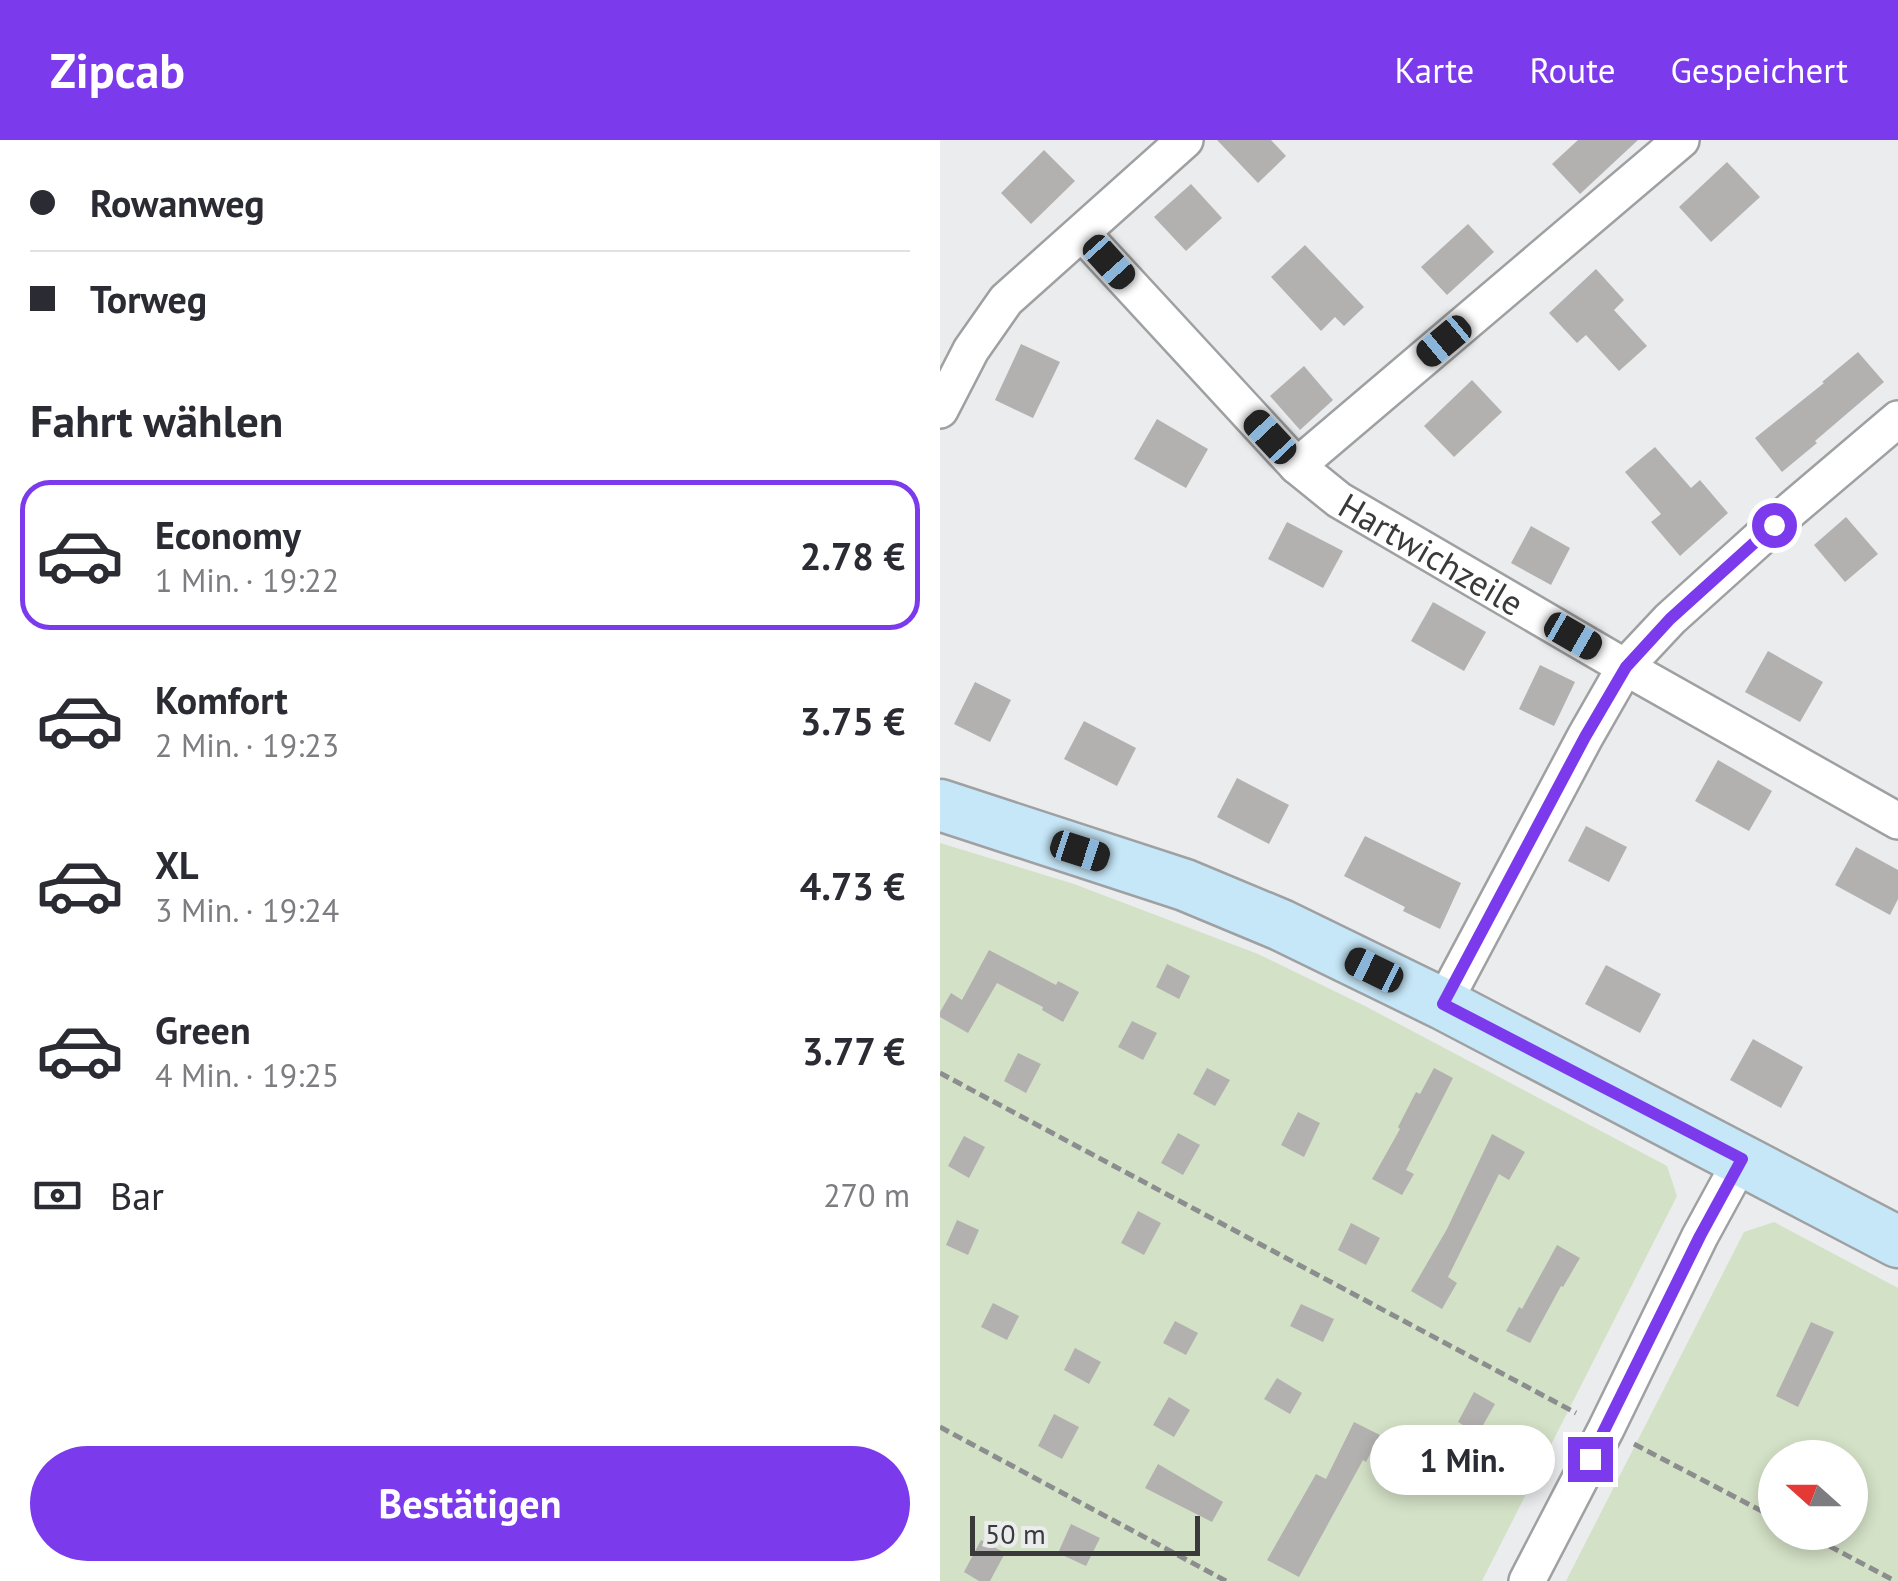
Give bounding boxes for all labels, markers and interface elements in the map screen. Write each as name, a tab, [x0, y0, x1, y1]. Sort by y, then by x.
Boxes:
text: Zipcab	[50, 39, 185, 101]
text: Karte	[1394, 47, 1474, 93]
text: Route	[1529, 47, 1615, 93]
text: Gespeichert	[1670, 47, 1848, 93]
text: Rowanweg	[90, 178, 265, 227]
car	[1078, 230, 1140, 294]
text: Torweg	[90, 274, 207, 323]
car	[1411, 310, 1477, 372]
text: Fahrt wählen	[30, 391, 283, 449]
car	[1239, 405, 1301, 469]
street label: Hartwichzeile	[1331, 482, 1532, 626]
route start	[1752, 503, 1797, 548]
icon: car	[35, 510, 125, 600]
text: Economy	[155, 510, 301, 559]
text: 2.78 €	[800, 531, 905, 580]
text: 1 Min. · 19:22	[155, 559, 339, 601]
car	[1540, 608, 1606, 664]
icon: car	[35, 675, 125, 765]
text: Komfort	[155, 675, 288, 724]
text: 3.75 €	[800, 696, 905, 745]
text: 2 Min. · 19:23	[155, 724, 339, 766]
car	[1047, 827, 1113, 875]
icon: car	[35, 840, 125, 930]
text: XL	[155, 840, 199, 889]
text: 4.73 €	[800, 861, 905, 910]
text: 3 Min. · 19:24	[155, 889, 339, 931]
car	[1340, 943, 1408, 997]
icon: car	[35, 1005, 125, 1095]
text: Green	[155, 1005, 251, 1054]
text: 3.77 €	[802, 1026, 905, 1075]
text: 4 Min. · 19:25	[155, 1054, 339, 1096]
icon: cash	[30, 1168, 85, 1223]
text: Bar	[110, 1171, 164, 1220]
text: 270 m	[823, 1174, 910, 1216]
callout: 1 Min.	[1370, 1424, 1555, 1494]
route end	[1568, 1437, 1613, 1482]
text: 1 Min.	[1420, 1439, 1505, 1481]
north arrow	[1758, 1440, 1868, 1550]
map controls	[1758, 1440, 1868, 1550]
button: Bestätigen	[30, 1446, 910, 1561]
scale bar	[970, 1511, 1200, 1556]
text: 50 m	[985, 1515, 1046, 1552]

